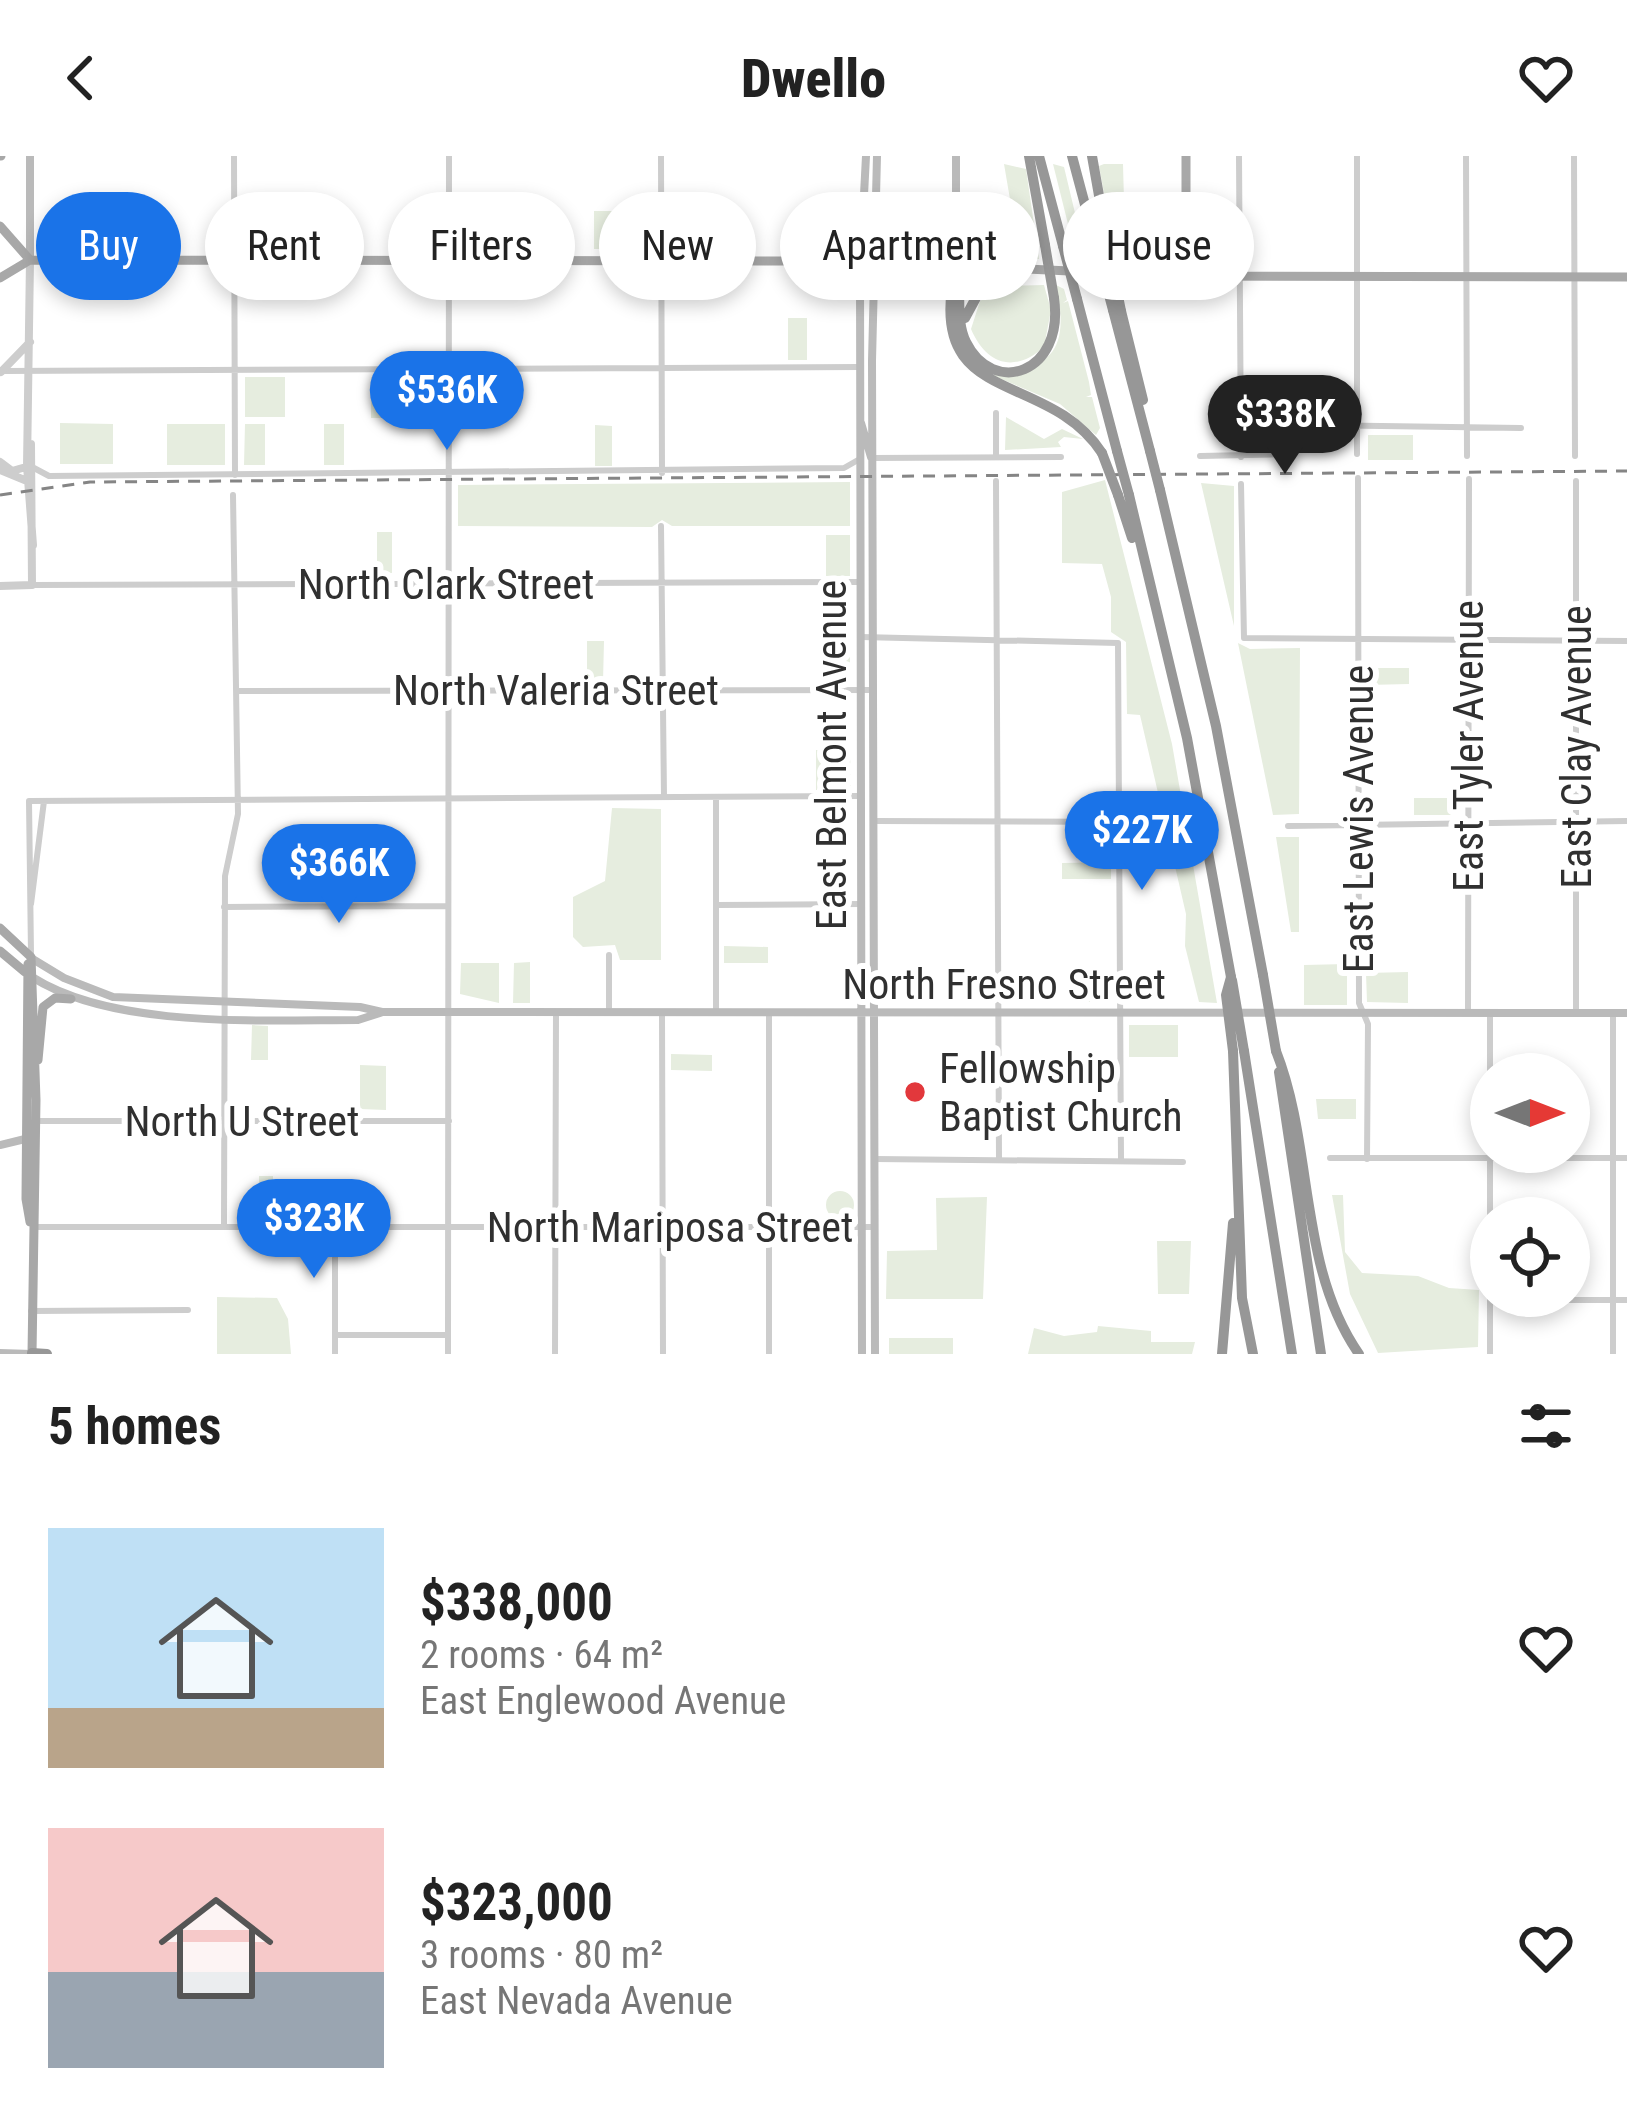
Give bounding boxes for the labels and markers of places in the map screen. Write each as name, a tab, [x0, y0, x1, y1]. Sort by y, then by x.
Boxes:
pin: $536K	[363, 351, 531, 453]
pin: $338K	[1201, 375, 1369, 477]
pin: $227K	[1058, 791, 1226, 893]
pin: $366K	[255, 824, 423, 926]
place label: Fellowship Baptist Church	[939, 1044, 1183, 1141]
marker: Fellowship Baptist Church	[902, 1079, 928, 1105]
pin: $323K	[230, 1179, 398, 1281]

